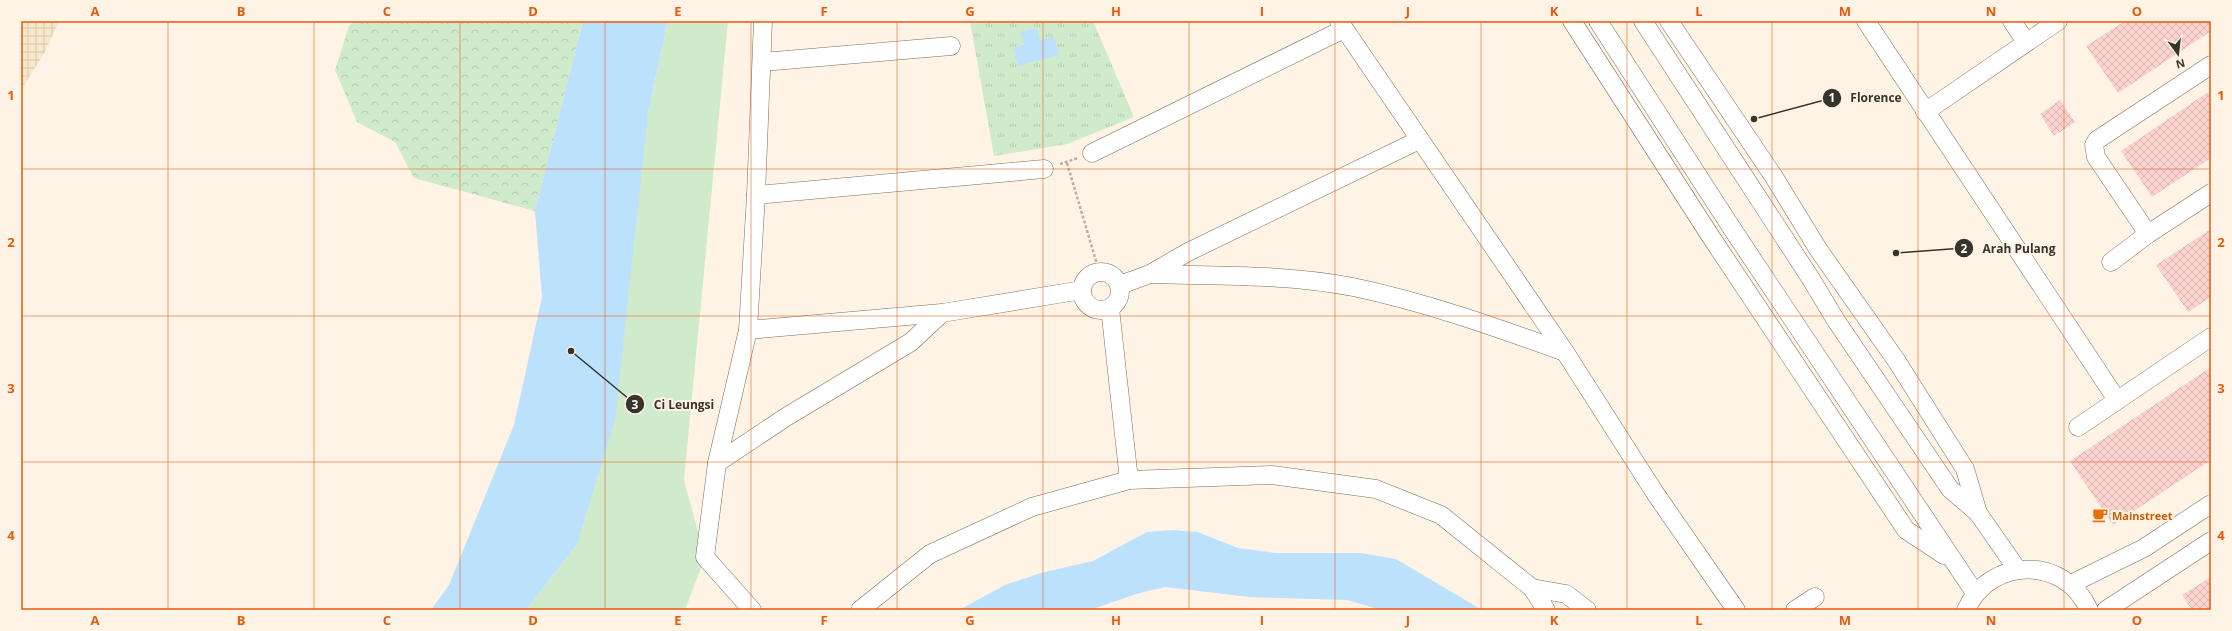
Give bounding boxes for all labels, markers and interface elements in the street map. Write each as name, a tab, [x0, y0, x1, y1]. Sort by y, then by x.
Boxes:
text: A	[91, 2, 100, 20]
text: B	[237, 2, 246, 20]
text: C	[383, 2, 391, 20]
text: D	[528, 2, 538, 20]
text: E	[674, 2, 682, 20]
text: F	[820, 2, 828, 20]
text: G	[965, 2, 975, 20]
text: H	[1111, 2, 1121, 20]
text: I	[1260, 2, 1264, 20]
text: J	[1405, 2, 1410, 20]
text: K	[1550, 2, 1559, 20]
text: L	[1695, 2, 1703, 20]
text: M	[1839, 2, 1851, 20]
text: N	[1986, 2, 1996, 20]
text: O	[2132, 2, 2142, 20]
north arrow	[2158, 34, 2198, 74]
text: N	[2174, 56, 2187, 73]
text: 1	[7, 86, 15, 104]
callout: Florence	[1822, 86, 1910, 110]
text: 1	[2217, 86, 2225, 104]
text: 1	[1829, 89, 1835, 106]
text: Florence	[1850, 89, 1902, 106]
text: 2	[7, 233, 15, 251]
text: 2	[2217, 233, 2225, 251]
callout: Arah Pulang	[1954, 236, 2063, 260]
text: 2	[1961, 240, 1968, 257]
text: Arah Pulang	[1983, 240, 2056, 257]
text: 3	[7, 379, 15, 397]
text: 3	[2217, 379, 2225, 397]
callout: Ci Leungsi	[625, 392, 722, 416]
text: 3	[632, 396, 639, 413]
text: Ci Leungsi	[654, 396, 714, 413]
cafe icon: Mainstreet	[2091, 506, 2109, 524]
place label: Mainstreet	[2112, 508, 2173, 523]
text: 4	[7, 526, 15, 544]
text: 4	[2217, 526, 2225, 544]
text: A	[91, 611, 100, 629]
text: B	[237, 611, 246, 629]
text: C	[383, 611, 391, 629]
text: D	[528, 611, 538, 629]
text: E	[674, 611, 682, 629]
text: F	[820, 611, 828, 629]
text: G	[965, 611, 975, 629]
text: H	[1111, 611, 1121, 629]
text: I	[1260, 611, 1264, 629]
text: J	[1405, 611, 1410, 629]
text: K	[1550, 611, 1559, 629]
text: L	[1695, 611, 1703, 629]
text: M	[1839, 611, 1851, 629]
text: N	[1986, 611, 1996, 629]
text: O	[2132, 611, 2142, 629]

